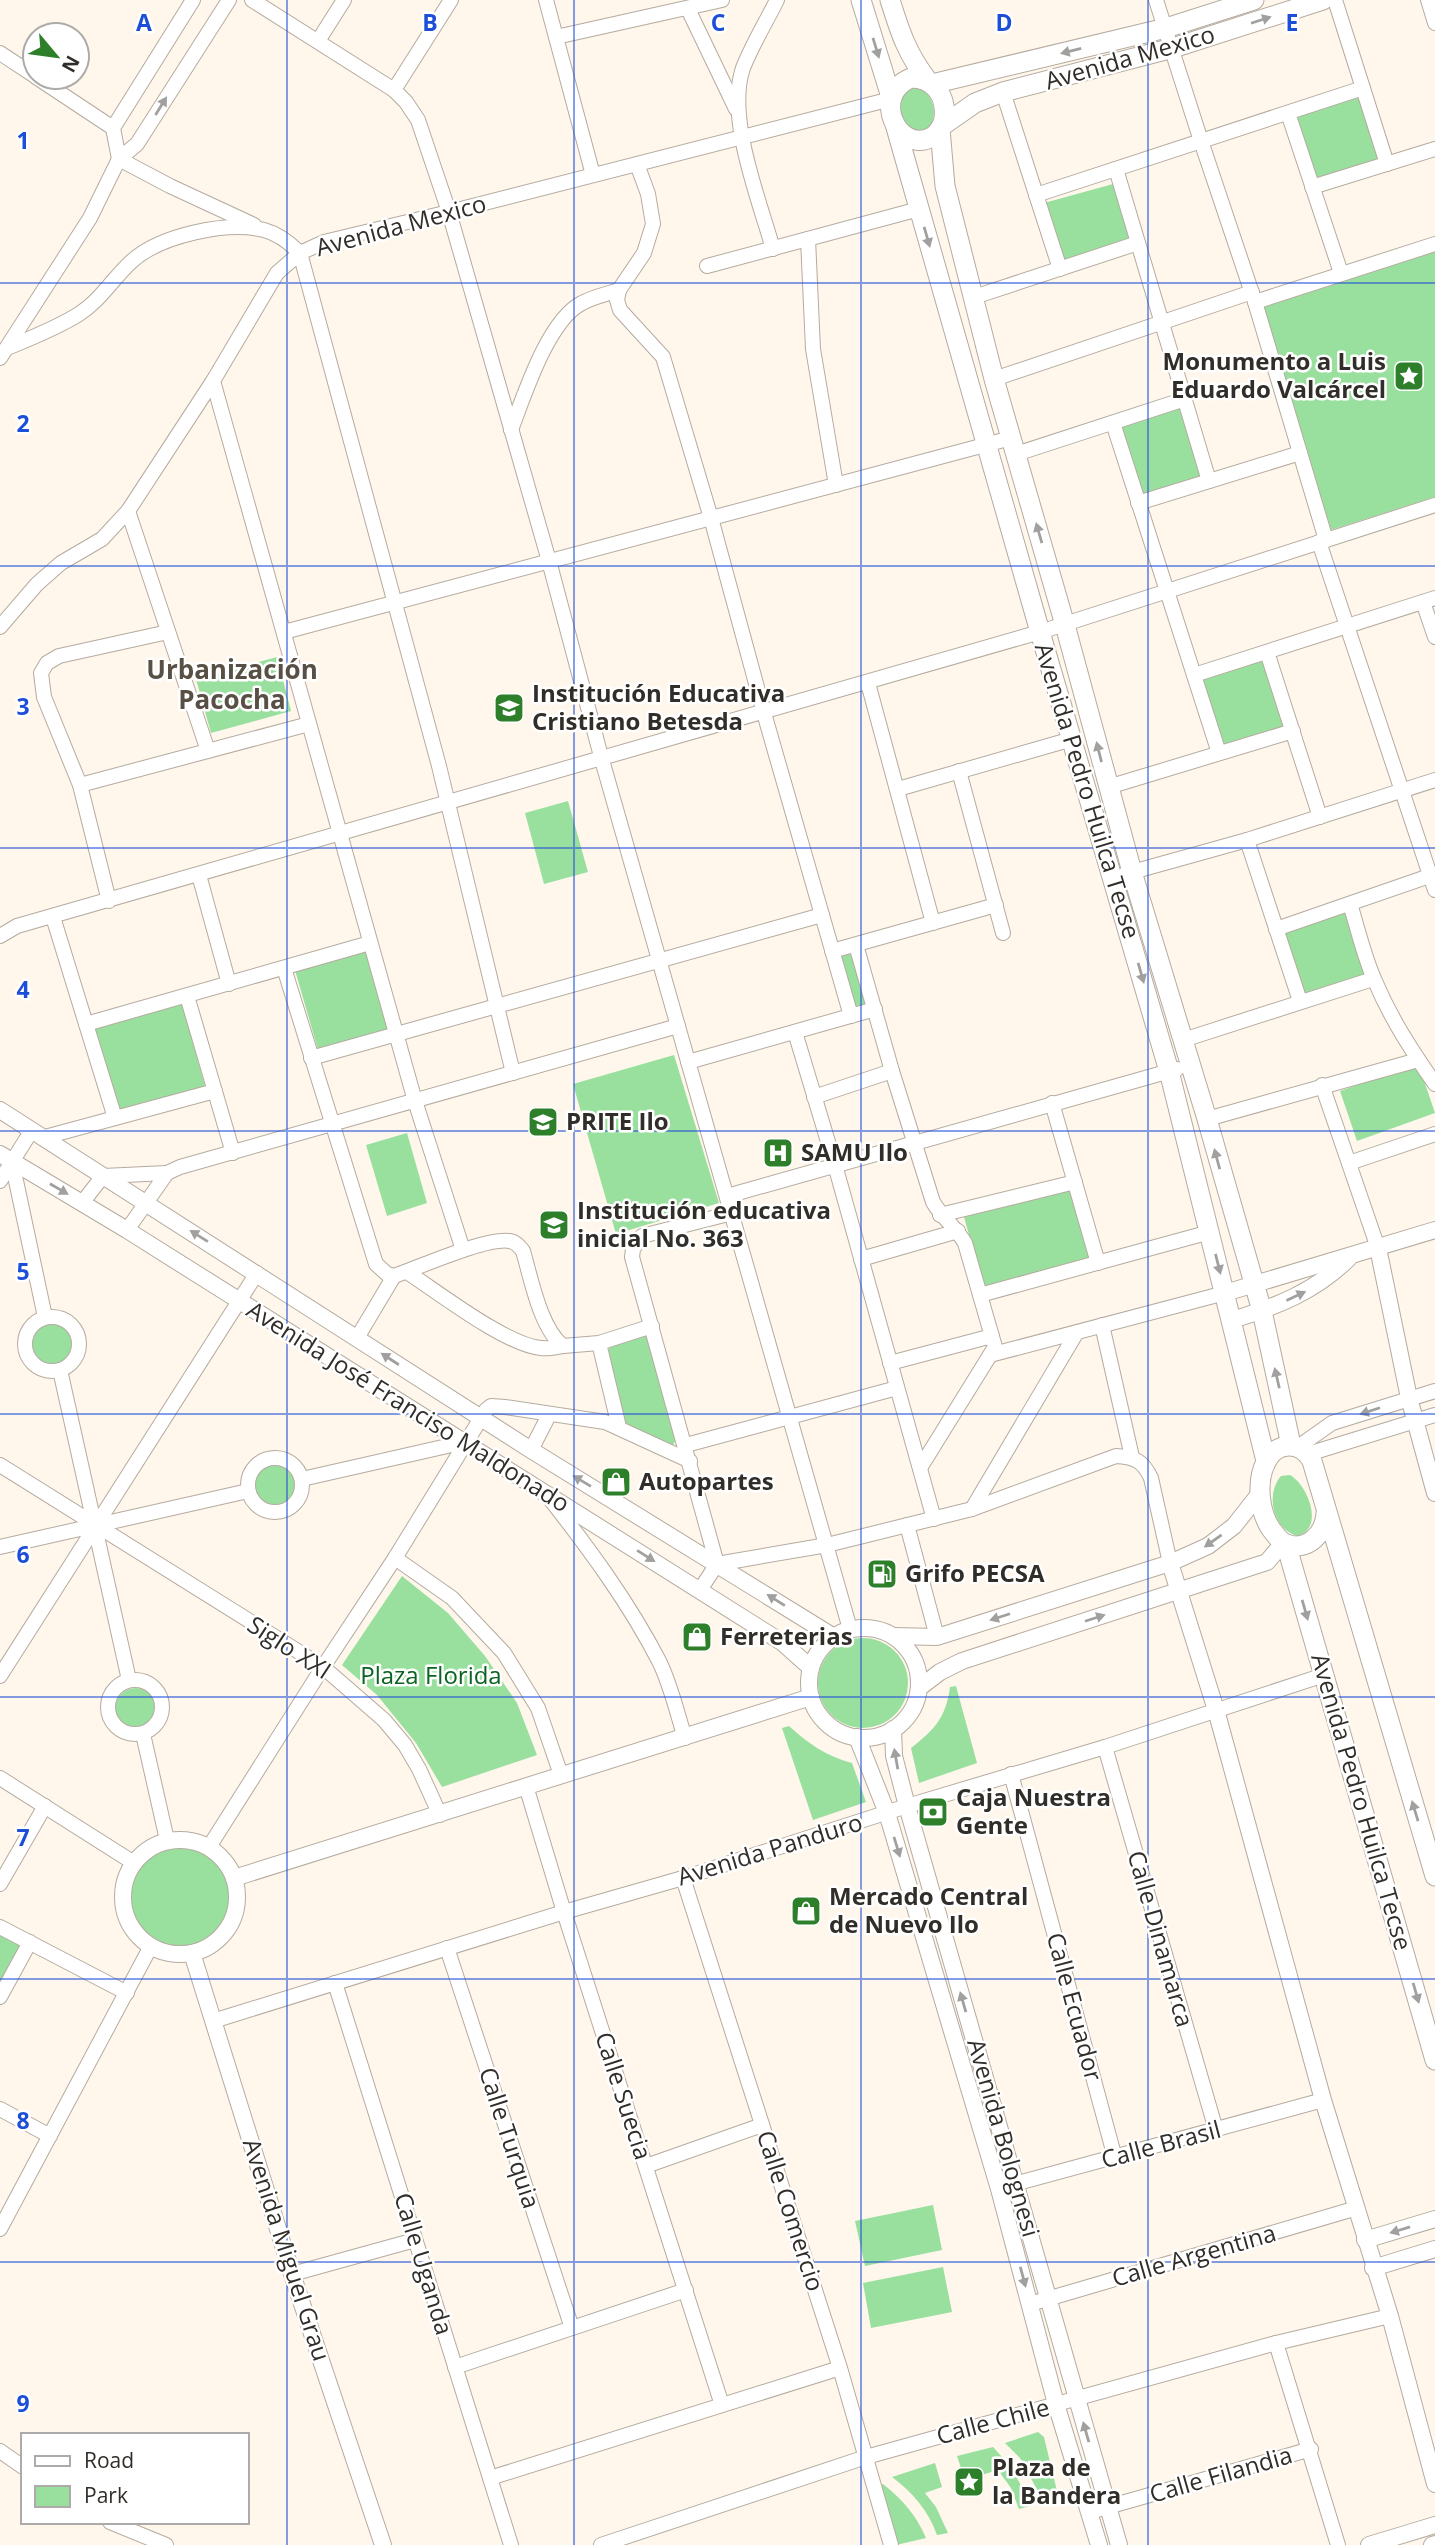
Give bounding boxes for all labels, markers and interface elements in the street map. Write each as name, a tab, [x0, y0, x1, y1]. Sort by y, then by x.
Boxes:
text: A	[136, 6, 152, 38]
text: B	[422, 6, 438, 38]
text: C	[711, 6, 725, 38]
text: D	[995, 6, 1013, 38]
text: E	[1286, 6, 1298, 38]
one-way arrow	[1250, 14, 1271, 25]
street label: Avenida Mexico	[1041, 17, 1218, 97]
north arrow	[21, 21, 91, 91]
one-way arrow	[872, 38, 882, 59]
one-way arrow	[1060, 46, 1082, 57]
text: N	[56, 51, 86, 77]
one-way arrow	[155, 96, 168, 116]
text: 1	[16, 124, 30, 156]
street label: Avenida Mexico	[312, 186, 490, 263]
one-way arrow	[922, 227, 932, 248]
place label: Monumento a Luis Eduardo Valcárcel	[1163, 344, 1386, 405]
place icon: Monumento a Luis Eduardo Valcárcel	[1392, 359, 1426, 393]
text: 2	[16, 407, 30, 439]
one-way arrow	[1033, 522, 1043, 543]
street label: Avenida Pedro Huilca Tecse	[1028, 639, 1149, 942]
district label: Urbanización Pacocha	[146, 651, 318, 717]
place label: Institución Educativa Cristiano Betesda	[532, 676, 785, 737]
text: 3	[16, 690, 30, 722]
school or university icon: Institución Educativa Cristiano Betesda	[492, 691, 526, 725]
one-way arrow	[1093, 741, 1104, 763]
one-way arrow	[1136, 963, 1146, 984]
text: 4	[16, 973, 30, 1005]
place label: PRITE Ilo	[566, 1104, 669, 1137]
school or university icon: PRITE Ilo	[526, 1105, 560, 1139]
place label: SAMU Ilo	[801, 1135, 908, 1168]
hospital icon: SAMU Ilo	[761, 1136, 795, 1170]
one-way arrow	[1212, 1148, 1222, 1169]
one-way arrow	[49, 1183, 68, 1195]
place label: Institución educativa inicial No. 363	[577, 1193, 831, 1254]
school or university icon: Institución educativa inicial No. 363	[537, 1208, 571, 1242]
one-way arrow	[189, 1230, 208, 1243]
one-way arrow	[1213, 1253, 1224, 1275]
text: 5	[16, 1255, 30, 1287]
one-way arrow	[1286, 1290, 1306, 1302]
street label: Avenida José Franciso Maldonado	[241, 1292, 577, 1519]
one-way arrow	[381, 1352, 399, 1366]
one-way arrow	[1271, 1367, 1282, 1389]
one-way arrow	[1359, 1406, 1380, 1416]
place label: Autopartes	[639, 1464, 774, 1497]
shop icon: Autopartes	[599, 1465, 633, 1499]
one-way arrow	[572, 1475, 592, 1488]
one-way arrow	[1204, 1534, 1222, 1548]
text: 6	[16, 1538, 30, 1570]
one-way arrow	[636, 1550, 656, 1563]
place label: Grifo PECSA	[905, 1556, 1045, 1589]
fuel station icon: Grifo PECSA	[865, 1557, 899, 1591]
one-way arrow	[766, 1594, 785, 1607]
one-way arrow	[1301, 1600, 1311, 1621]
street label: Siglo XXI	[242, 1607, 338, 1686]
one-way arrow	[1085, 1612, 1106, 1623]
one-way arrow	[989, 1613, 1010, 1623]
place label: Ferreterias	[720, 1619, 853, 1652]
shop icon: Ferreterias	[680, 1620, 714, 1654]
street label: Avenida Pedro Huilca Tecse	[1304, 1649, 1421, 1954]
park label: Plaza Florida	[360, 1658, 502, 1691]
one-way arrow	[890, 1748, 901, 1770]
place label: Caja Nuestra Gente	[956, 1780, 1111, 1841]
bank icon: Caja Nuestra Gente	[916, 1795, 950, 1829]
one-way arrow	[1410, 1800, 1420, 1821]
street label: Avenida Panduro	[673, 1805, 866, 1892]
text: 7	[16, 1821, 30, 1853]
one-way arrow	[892, 1837, 902, 1858]
street label: Calle Dinamarca	[1120, 1847, 1202, 2031]
place label: Mercado Central de Nuevo Ilo	[829, 1879, 1028, 1940]
shop icon: Mercado Central de Nuevo Ilo	[789, 1894, 823, 1928]
street label: Calle Ecuador	[1040, 1929, 1111, 2085]
one-way arrow	[1411, 1983, 1421, 2004]
one-way arrow	[958, 1991, 968, 2012]
street label: Calle Suecia	[588, 2027, 661, 2164]
street label: Avenida Bolognesi	[960, 2035, 1049, 2241]
street label: Calle Turquia	[472, 2063, 549, 2212]
text: 8	[16, 2104, 30, 2136]
street label: Calle Brasil	[1097, 2112, 1224, 2175]
street label: Calle Comercio	[750, 2126, 833, 2295]
street label: Avenida Miguel Grau	[236, 2134, 339, 2365]
street label: Calle Uganda	[387, 2189, 462, 2339]
street label: Calle Argentina	[1108, 2215, 1279, 2294]
one-way arrow	[1389, 2225, 1410, 2235]
one-way arrow	[1018, 2266, 1029, 2288]
text: 9	[16, 2387, 30, 2419]
street label: Calle Chile	[932, 2390, 1053, 2451]
one-way arrow	[1081, 2422, 1091, 2443]
legend	[21, 2433, 248, 2524]
street label: Calle Filandia	[1145, 2437, 1296, 2510]
text: Road	[84, 2446, 134, 2474]
place label: Plaza de la Bandera	[992, 2450, 1121, 2511]
place icon: Plaza de la Bandera	[952, 2465, 986, 2499]
text: Park	[84, 2481, 128, 2509]

